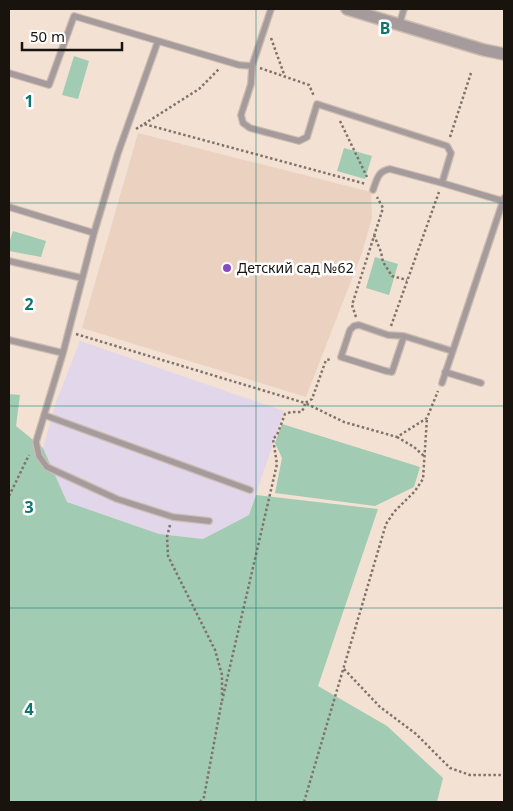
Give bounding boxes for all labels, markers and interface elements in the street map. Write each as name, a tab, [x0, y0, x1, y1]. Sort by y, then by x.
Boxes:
text: B	[380, 17, 390, 39]
scale bar	[22, 20, 122, 52]
text: 50 m	[30, 26, 65, 46]
text: 1	[24, 90, 34, 112]
place label: Детский сад №62	[237, 258, 354, 277]
marker: Детский сад №62	[221, 262, 233, 274]
text: 2	[24, 293, 34, 315]
text: 3	[24, 496, 34, 518]
text: 4	[24, 698, 34, 720]

